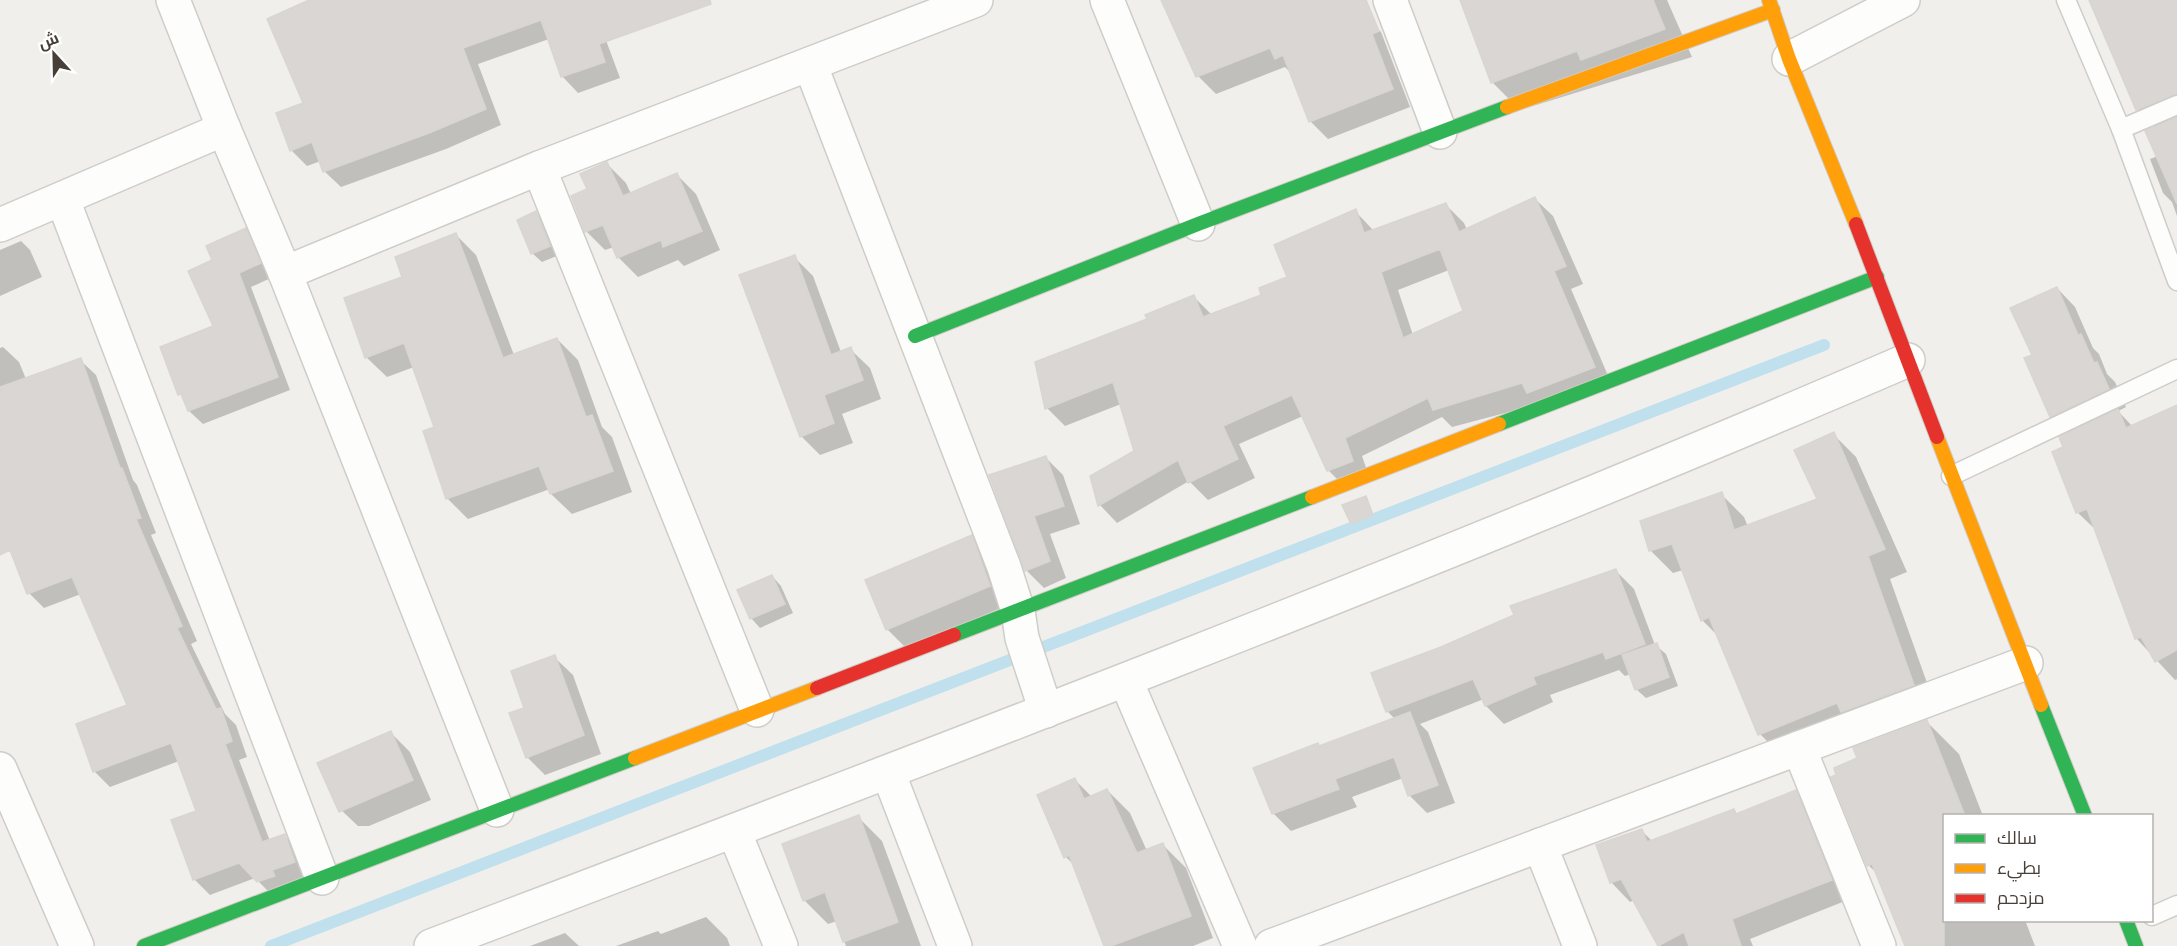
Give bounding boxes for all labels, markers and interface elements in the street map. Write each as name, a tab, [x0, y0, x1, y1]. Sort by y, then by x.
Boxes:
north arrow	[24, 24, 84, 84]
text: ش	[35, 26, 62, 54]
legend	[1943, 814, 2153, 922]
text: سالك	[1997, 825, 2037, 850]
text: بطيء	[1997, 855, 2041, 882]
text: مزدحم	[1997, 885, 2045, 910]

